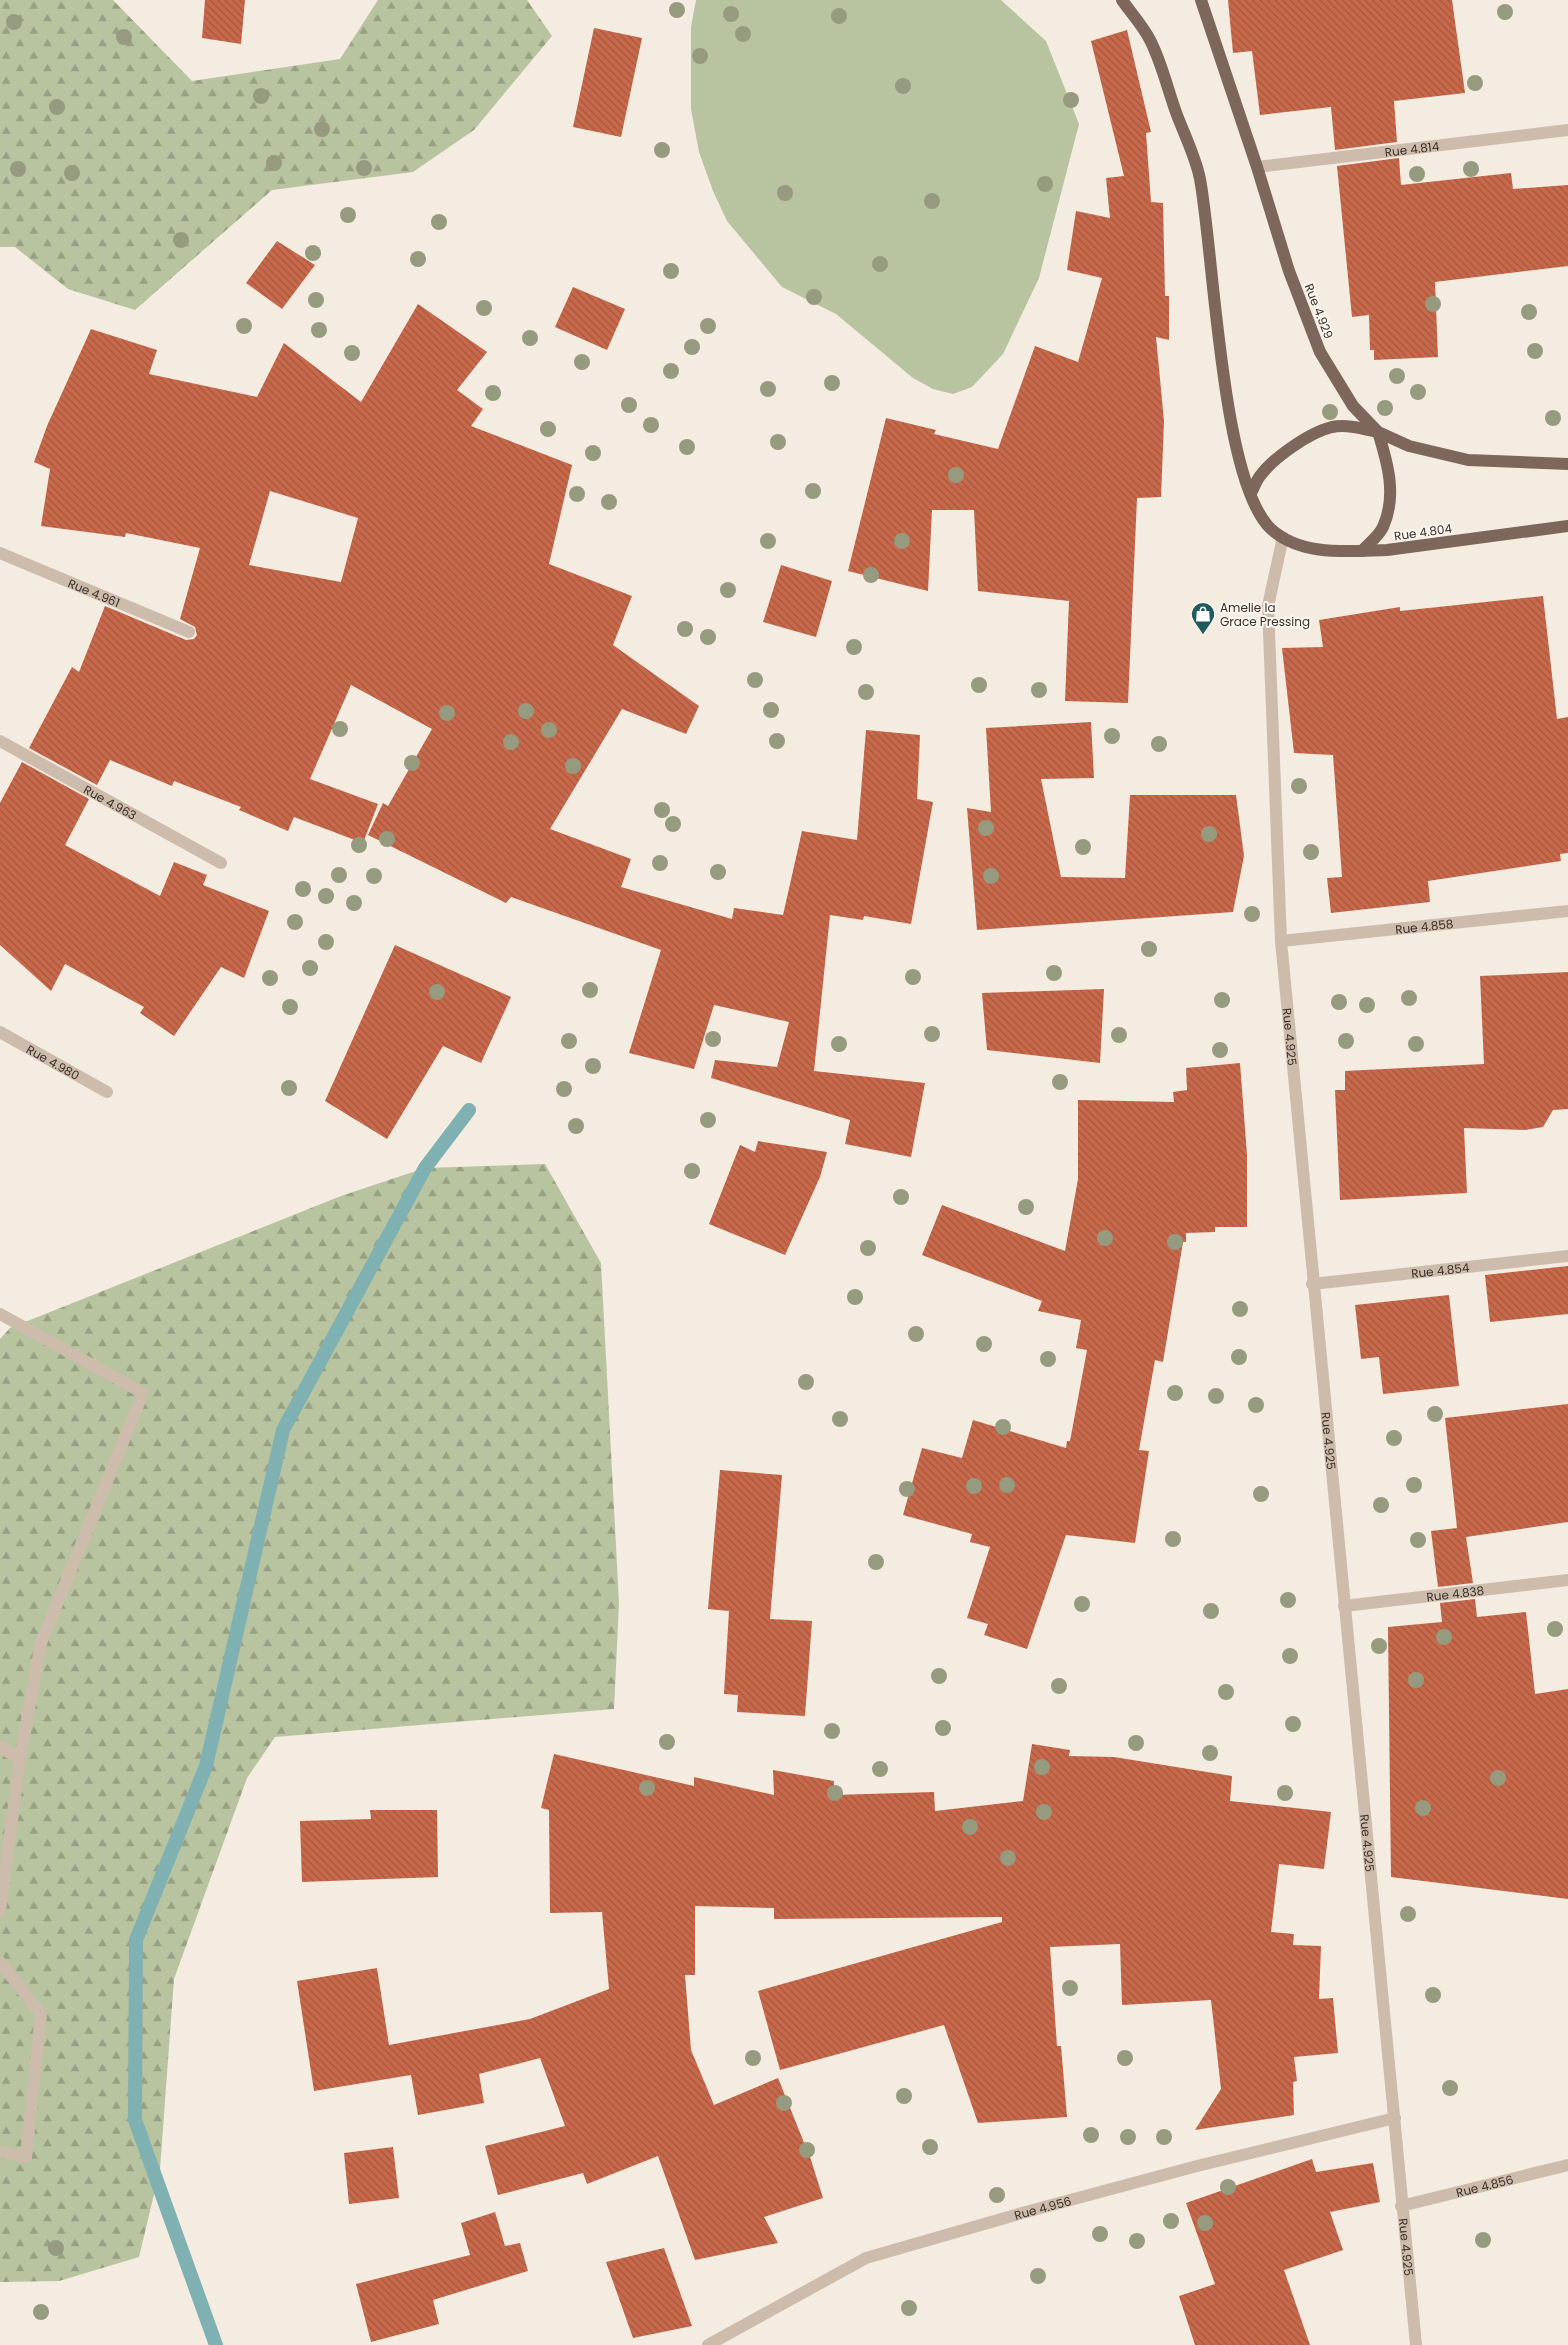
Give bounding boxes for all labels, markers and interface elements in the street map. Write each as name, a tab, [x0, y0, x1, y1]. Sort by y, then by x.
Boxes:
street label: Rue 4.814	[1384, 137, 1441, 160]
street label: Rue 4.929	[1301, 281, 1337, 341]
street label: Rue 4.804	[1393, 519, 1454, 544]
street label: Rue 4.961	[66, 574, 123, 611]
place label: Amelie la Grace Pressing	[1220, 599, 1310, 630]
shop icon: Amelie la Grace Pressing	[1190, 601, 1216, 635]
street label: Rue 4.963	[81, 780, 140, 823]
street label: Rue 4.858	[1394, 915, 1454, 938]
street label: Rue 4.925	[1279, 1007, 1301, 1066]
street label: Rue 4.980	[24, 1040, 83, 1084]
street label: Rue 4.854	[1410, 1258, 1471, 1282]
street label: Rue 4.925	[1318, 1411, 1340, 1470]
street label: Rue 4.838	[1425, 1581, 1485, 1605]
street label: Rue 4.925	[1357, 1813, 1379, 1873]
street label: Rue 4.856	[1454, 2170, 1515, 2201]
street label: Rue 4.956	[1012, 2192, 1073, 2223]
street label: Rue 4.925	[1395, 2218, 1418, 2277]

